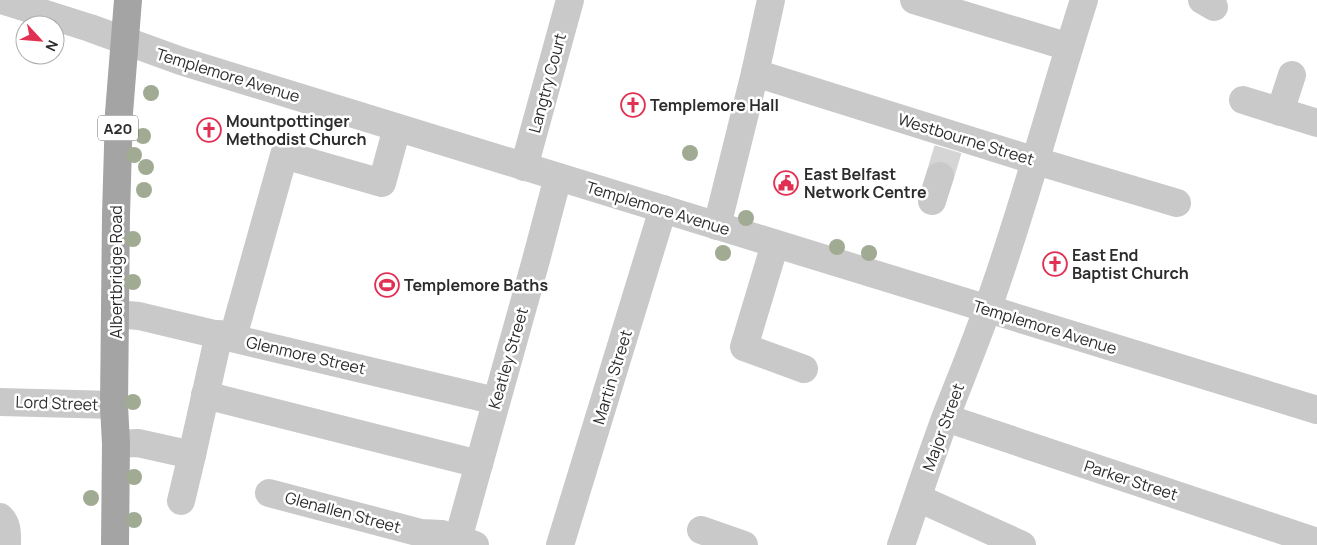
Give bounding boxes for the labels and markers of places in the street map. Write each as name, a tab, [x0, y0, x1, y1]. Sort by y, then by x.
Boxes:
church icon: Templemore Hall	[620, 92, 646, 118]
place label: Templemore Hall	[650, 94, 779, 116]
place label: Mountpottinger Methodist Church	[226, 110, 367, 150]
church icon: Mountpottinger Methodist Church	[196, 117, 222, 143]
place label: East Belfast Network Centre	[804, 163, 927, 203]
public building icon: East Belfast Network Centre	[773, 170, 799, 196]
place label: East End Baptist Church	[1072, 244, 1189, 284]
church icon: East End Baptist Church	[1042, 251, 1068, 277]
sports icon: Templemore Baths	[374, 272, 400, 298]
place label: Templemore Baths	[404, 274, 548, 296]

